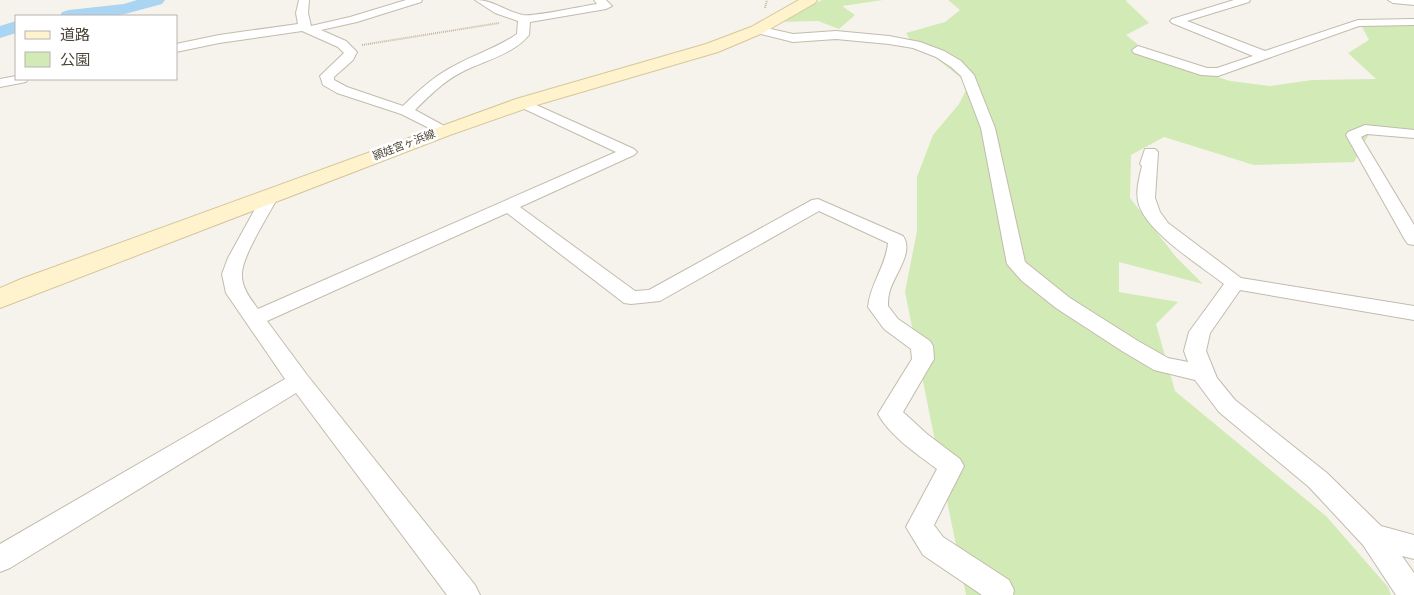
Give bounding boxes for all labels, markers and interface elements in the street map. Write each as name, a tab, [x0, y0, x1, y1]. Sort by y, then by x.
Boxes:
legend	[15, 15, 178, 80]
text: 道路	[60, 26, 90, 44]
text: 公園	[60, 51, 90, 69]
street label: 頴娃宮ヶ浜線	[371, 127, 437, 163]

